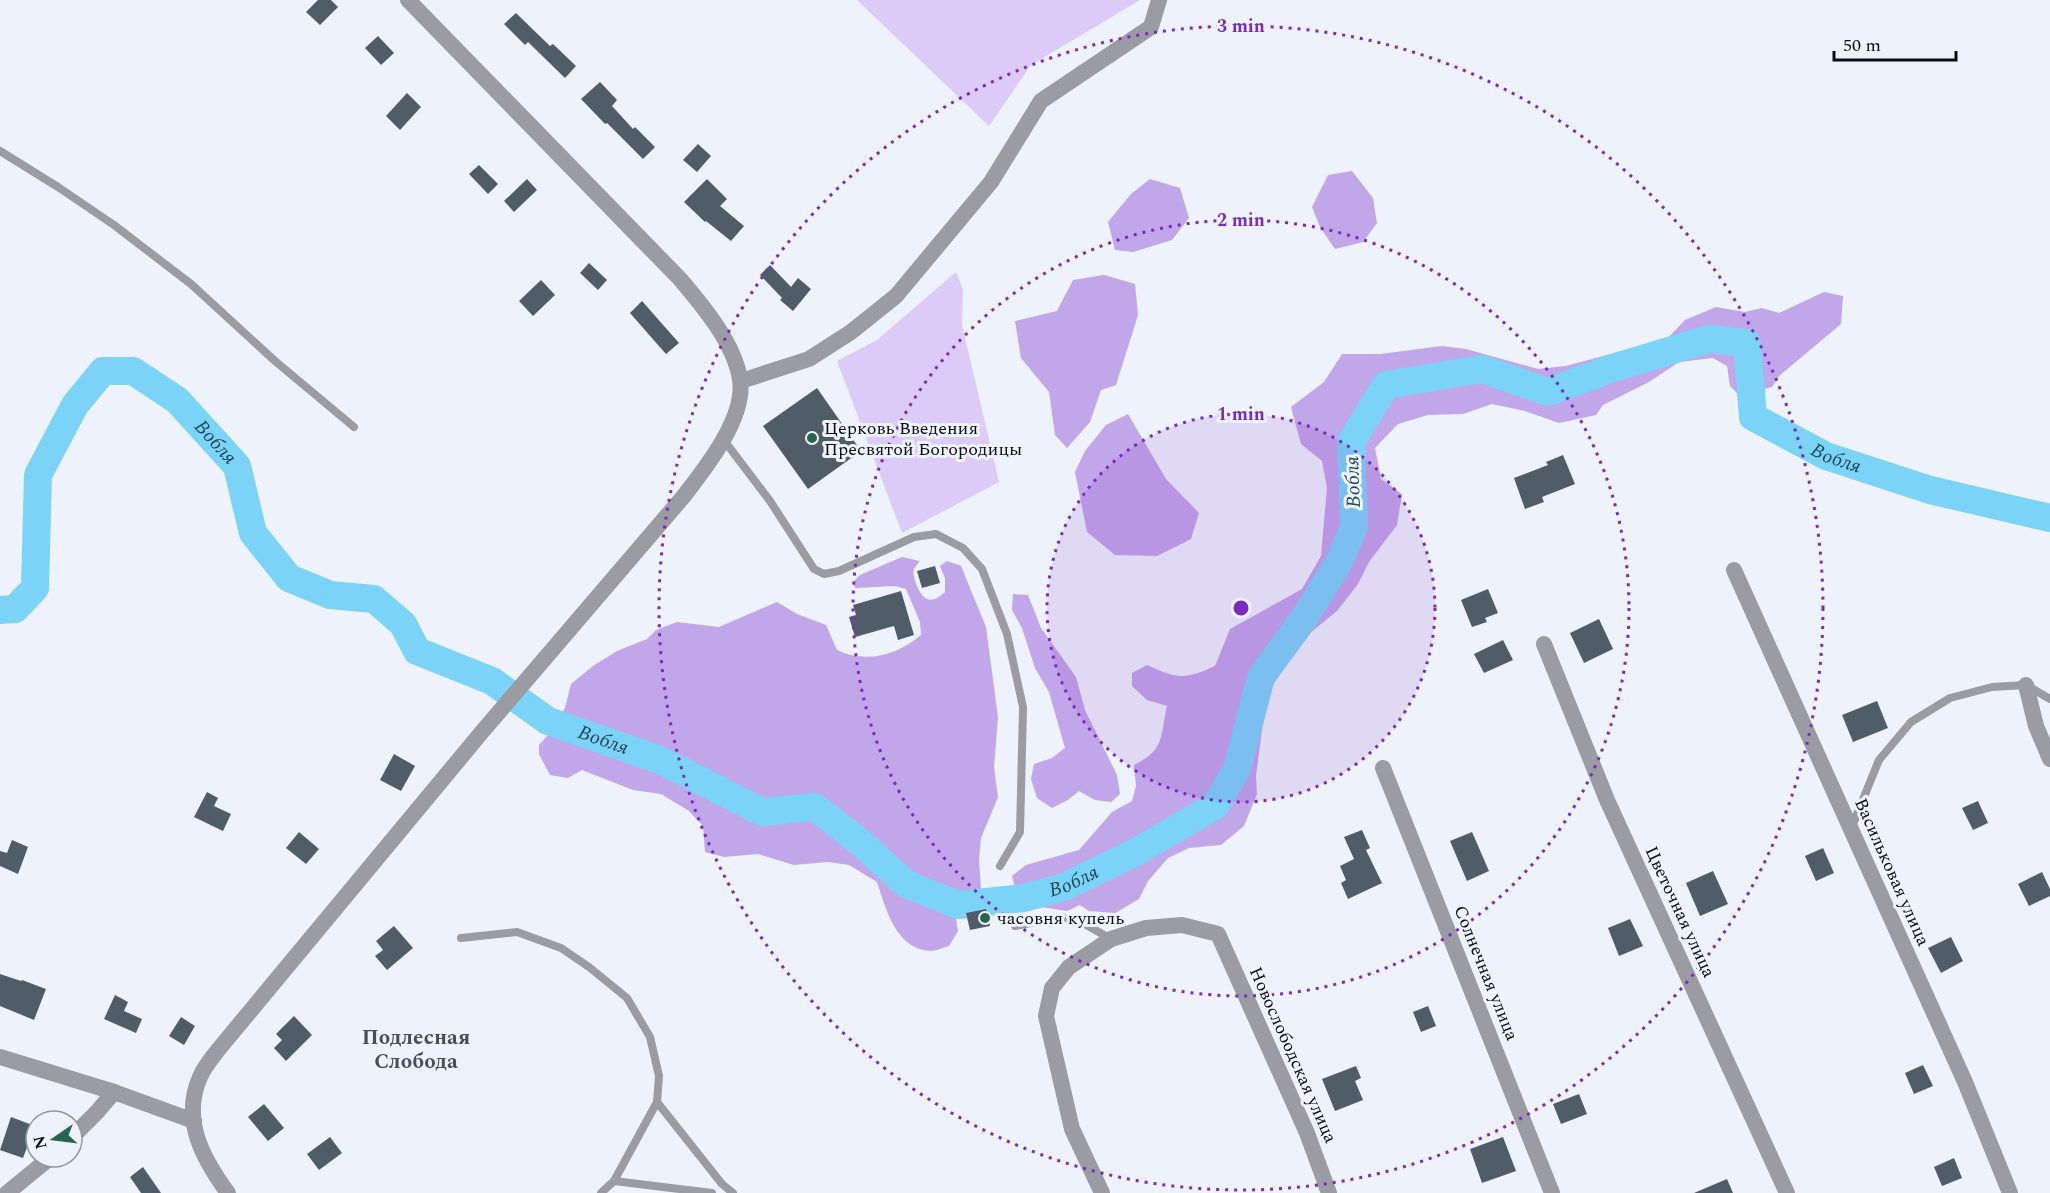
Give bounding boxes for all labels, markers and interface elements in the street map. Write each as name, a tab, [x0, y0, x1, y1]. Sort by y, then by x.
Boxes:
text: 3 min	[1217, 13, 1265, 40]
scale bar	[1834, 24, 1956, 62]
text: 50 m	[1843, 32, 1881, 59]
text: 2 min	[1217, 207, 1265, 234]
text: 1 min	[1217, 401, 1265, 428]
water label: Вобля	[187, 413, 244, 472]
place label: Церковь Введения Пресвятой Богородицы	[824, 415, 1022, 463]
marker: Церковь Введения Пресвятой Богородицы	[805, 431, 819, 445]
water label: Вобля	[1805, 435, 1865, 482]
water label: Вобля	[1337, 455, 1369, 508]
centre of rings	[1231, 598, 1251, 618]
water label: Вобля	[574, 718, 633, 763]
street label: Васильковая улица	[1847, 794, 1937, 950]
street label: Цветочная улица	[1638, 842, 1722, 982]
water label: Вобля	[1046, 857, 1104, 905]
street label: Солнечная улица	[1447, 901, 1526, 1045]
place label: часовня купель	[997, 905, 1124, 932]
marker: часовня купель	[978, 911, 992, 925]
street label: Новослободская улица	[1242, 963, 1344, 1148]
district label: Подлесная Слобода	[362, 1022, 470, 1078]
north arrow	[24, 1109, 84, 1169]
text: N	[27, 1133, 54, 1152]

